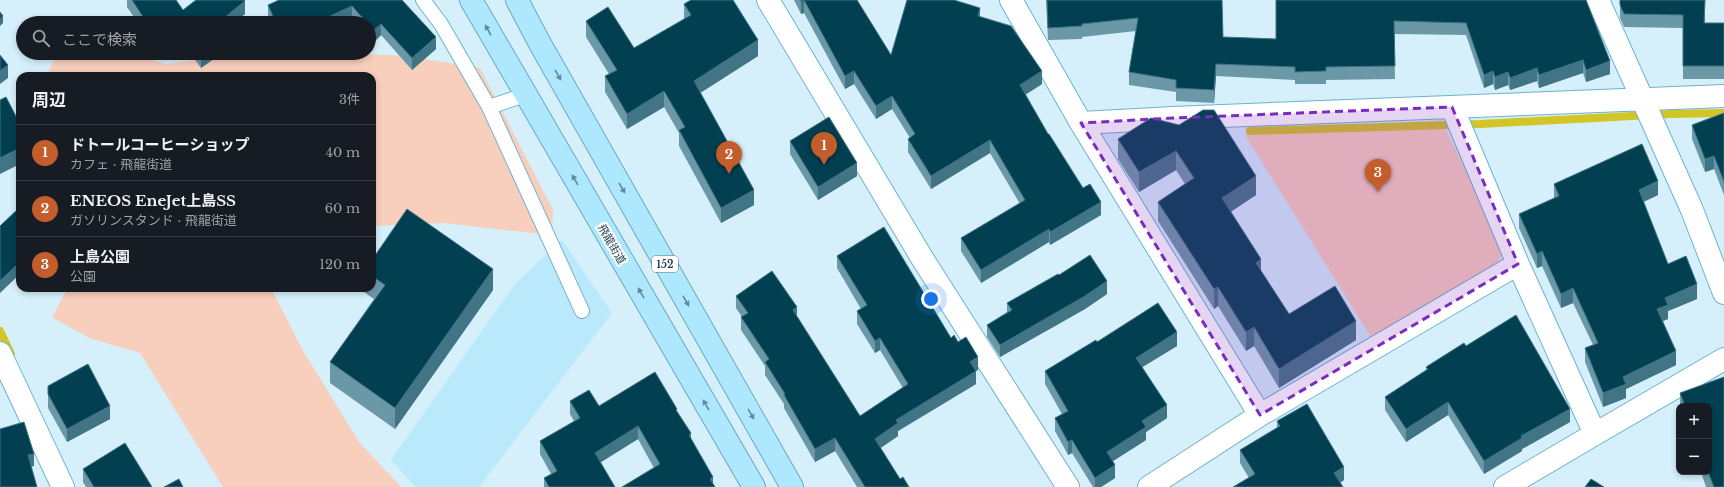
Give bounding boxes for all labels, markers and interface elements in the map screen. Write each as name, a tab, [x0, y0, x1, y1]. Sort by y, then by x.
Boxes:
search box	[16, 16, 376, 60]
one-way arrow	[485, 24, 492, 36]
icon: search	[30, 27, 52, 49]
text: ここで検索	[62, 30, 137, 49]
one-way arrow	[554, 70, 561, 81]
text: 周辺	[32, 90, 66, 111]
text: 3件	[339, 91, 360, 108]
pin: 1	[811, 132, 837, 165]
text: ドトールコーヒーショップ	[70, 135, 249, 154]
pin: 2	[716, 141, 742, 174]
text: 1	[42, 144, 48, 161]
text: 40 m	[325, 144, 360, 161]
text: カフェ · 飛龍街道	[70, 156, 172, 173]
pin: 3	[1365, 159, 1391, 192]
one-way arrow	[572, 174, 579, 186]
one-way arrow	[619, 182, 626, 194]
text: ENEOS EneJet上島SS	[70, 191, 236, 210]
text: 2	[41, 200, 49, 217]
text: 60 m	[325, 200, 360, 217]
text: ガソリンスタンド · 飛龍街道	[70, 212, 237, 229]
street label: 飛龍街道	[595, 221, 629, 267]
text: 上島公園	[70, 247, 130, 266]
text: 3	[41, 256, 49, 273]
text: 120 m	[319, 256, 360, 273]
road number: 152	[652, 256, 678, 272]
text: 公園	[70, 268, 96, 285]
one-way arrow	[637, 287, 644, 299]
your location	[921, 289, 941, 309]
one-way arrow	[683, 295, 690, 307]
one-way arrow	[703, 399, 710, 411]
map controls	[1676, 403, 1712, 475]
button: +	[1676, 403, 1712, 439]
one-way arrow	[747, 408, 754, 420]
button: −	[1676, 439, 1712, 475]

